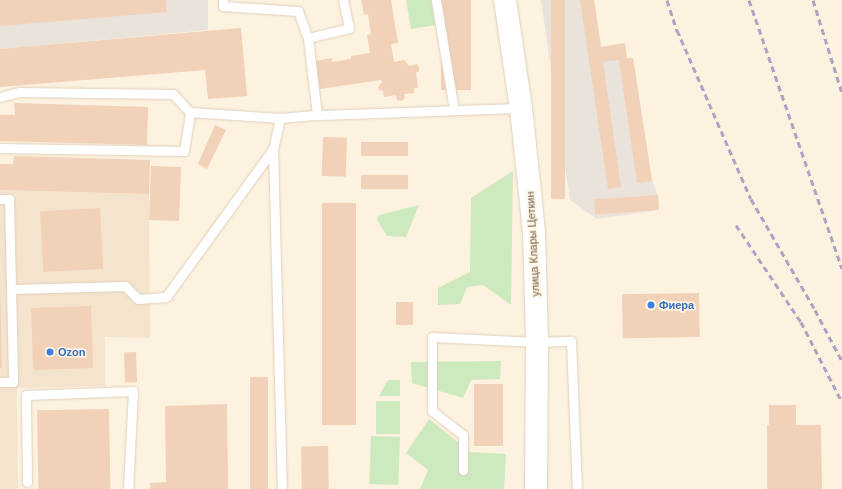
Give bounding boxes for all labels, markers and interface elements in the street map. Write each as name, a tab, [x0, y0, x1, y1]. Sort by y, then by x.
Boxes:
street label: улица Клары Цеткин	[524, 191, 542, 297]
place label: Фиера	[659, 298, 694, 312]
marker: Фиера	[646, 300, 656, 310]
place label: Ozon	[58, 345, 85, 359]
marker: Ozon	[45, 347, 55, 357]

